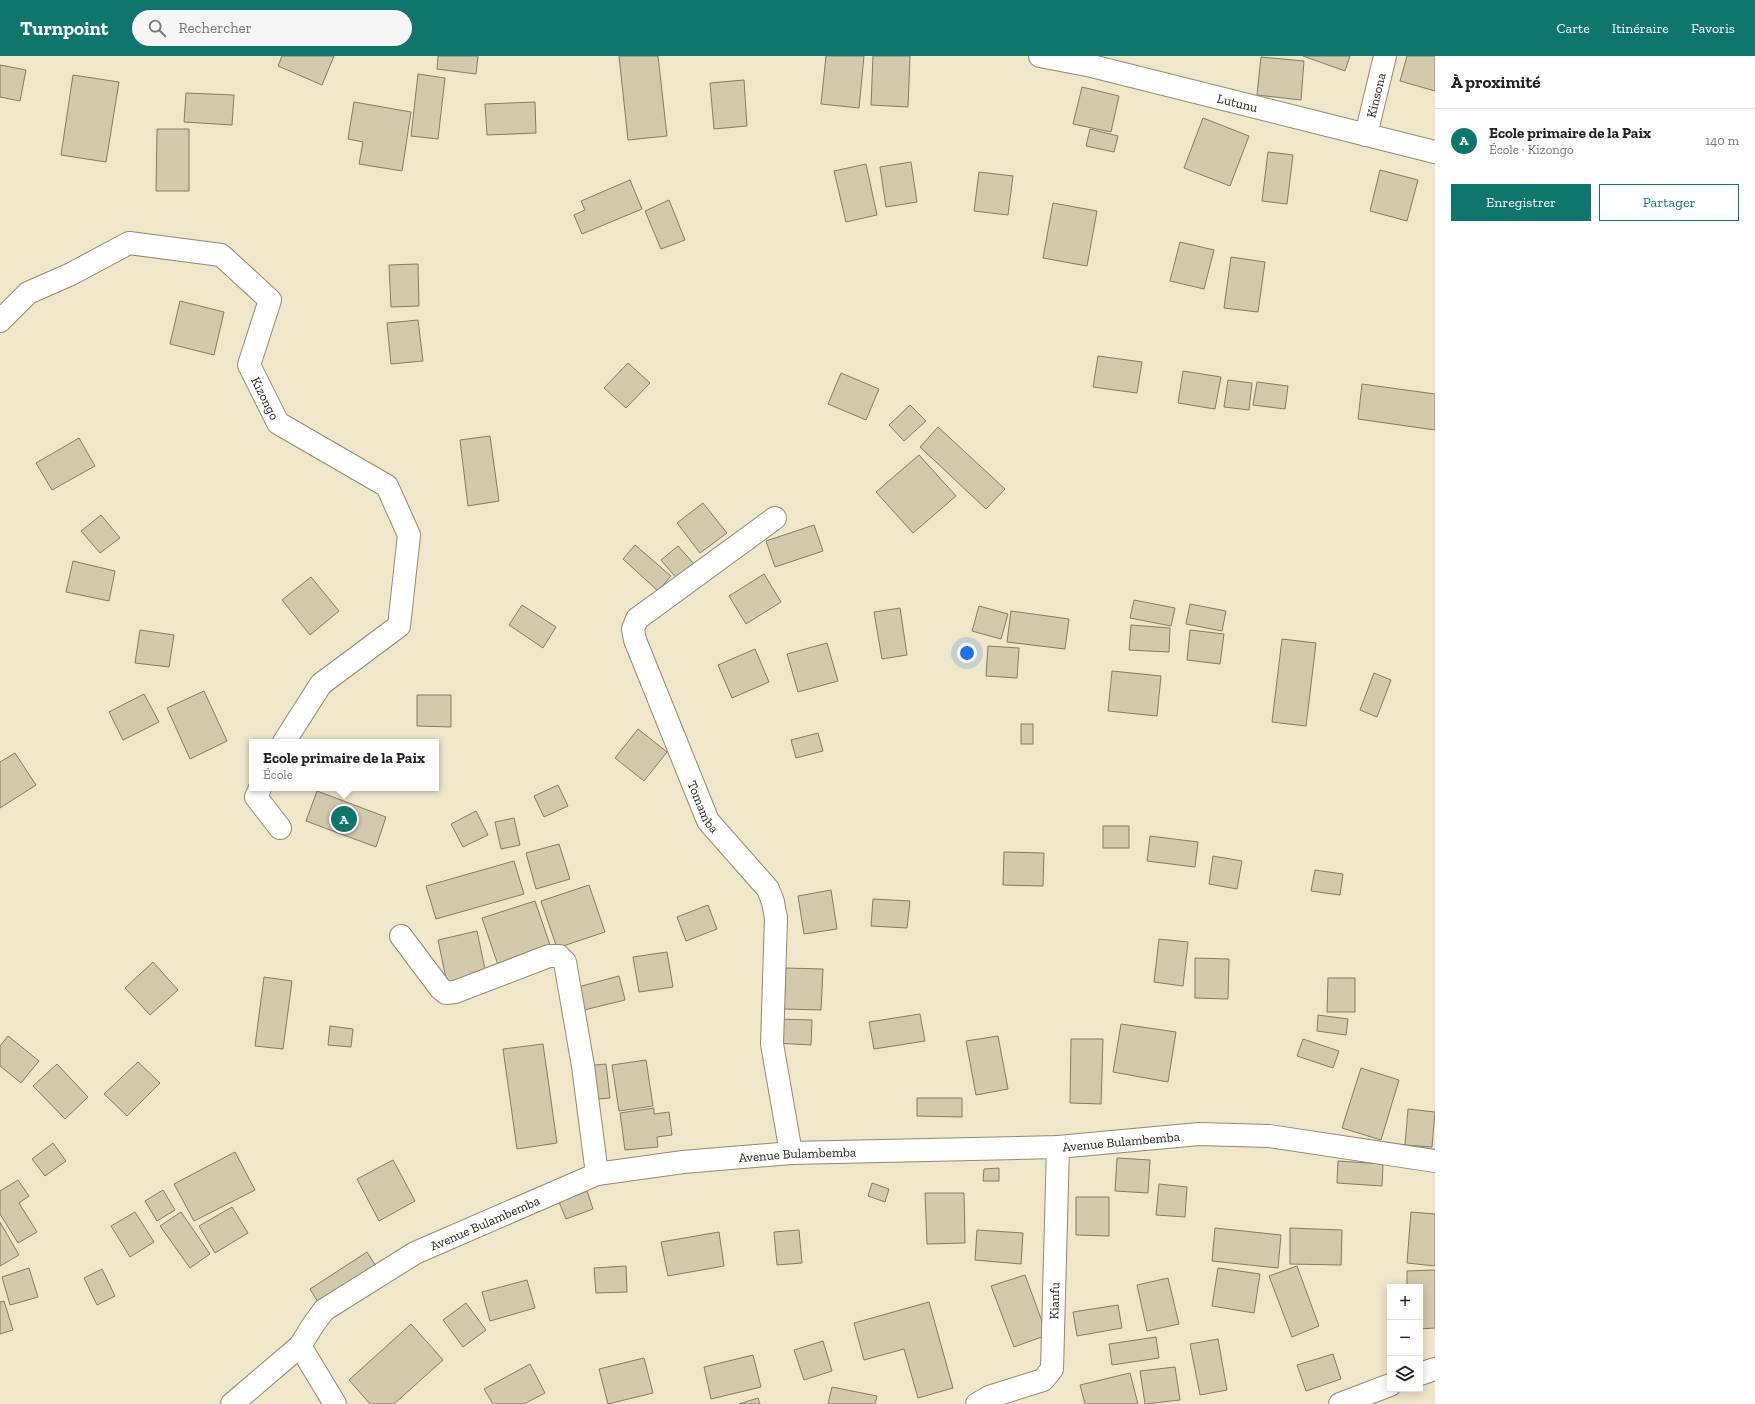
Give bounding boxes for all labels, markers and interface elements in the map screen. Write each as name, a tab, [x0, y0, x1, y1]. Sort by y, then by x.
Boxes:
search box	[132, 10, 412, 46]
text: Turnpoint	[20, 17, 108, 40]
icon: search	[146, 17, 168, 39]
text: Rechercher	[178, 19, 252, 37]
text: Carte	[1556, 20, 1590, 37]
text: Itinéraire	[1612, 20, 1669, 37]
text: Favoris	[1691, 20, 1735, 37]
street label: Kinsona	[1363, 71, 1389, 119]
text: À proximité	[1451, 72, 1540, 92]
street label: Lutunu	[1216, 91, 1260, 115]
text: Ecole primaire de la Paix	[1489, 124, 1651, 142]
text: A	[1460, 133, 1468, 148]
text: 140 m	[1705, 133, 1739, 148]
text: École · Kizongo	[1489, 142, 1574, 157]
button: Enregistrer	[1451, 184, 1591, 221]
button: Partager	[1599, 184, 1739, 221]
street label: Kizongo	[248, 374, 282, 423]
your location	[957, 643, 977, 663]
popup	[249, 739, 439, 791]
text: Ecole primaire de la Paix	[263, 749, 425, 767]
text: École	[263, 767, 293, 782]
street label: Tomamba	[684, 778, 722, 836]
pin: A	[331, 804, 357, 834]
street label: Avenue Bulambemba	[1062, 1129, 1181, 1155]
street label: Avenue Bulambemba	[738, 1145, 857, 1165]
street label: Avenue Bulambemba	[428, 1193, 543, 1254]
street label: Kianfu	[1046, 1281, 1062, 1320]
map controls	[1387, 1284, 1423, 1392]
button: +	[1387, 1284, 1423, 1320]
button: −	[1387, 1320, 1423, 1356]
button: layers	[1387, 1356, 1423, 1392]

